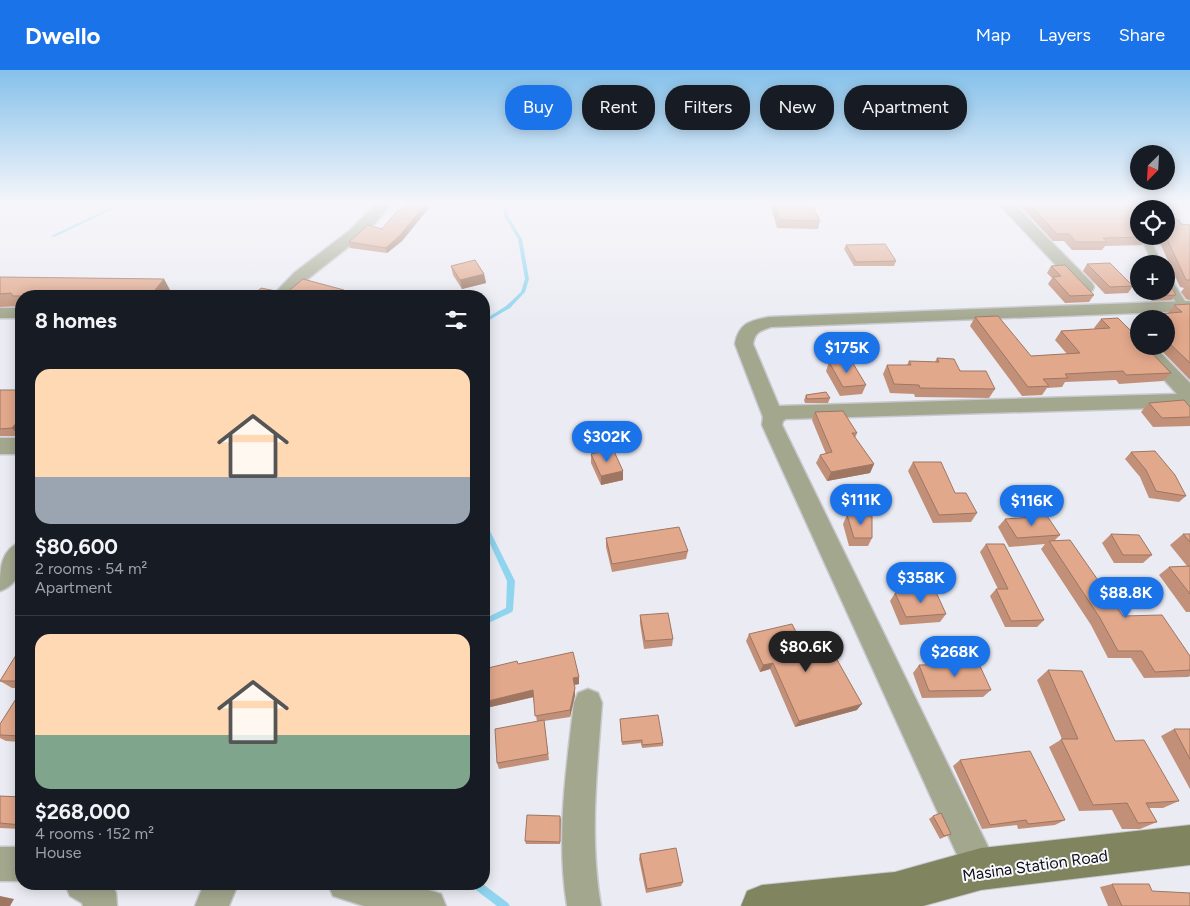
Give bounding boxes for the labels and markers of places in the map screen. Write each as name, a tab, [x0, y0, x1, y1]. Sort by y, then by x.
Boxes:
pin: $175K	[812, 332, 882, 374]
pin: $302K	[572, 420, 642, 463]
pin: $111K	[826, 484, 896, 526]
pin: $116K	[997, 484, 1067, 527]
pin: $358K	[886, 562, 956, 604]
pin: $88.8K	[1085, 576, 1167, 619]
pin: $80.6K	[765, 630, 847, 673]
pin: $268K	[920, 636, 990, 678]

